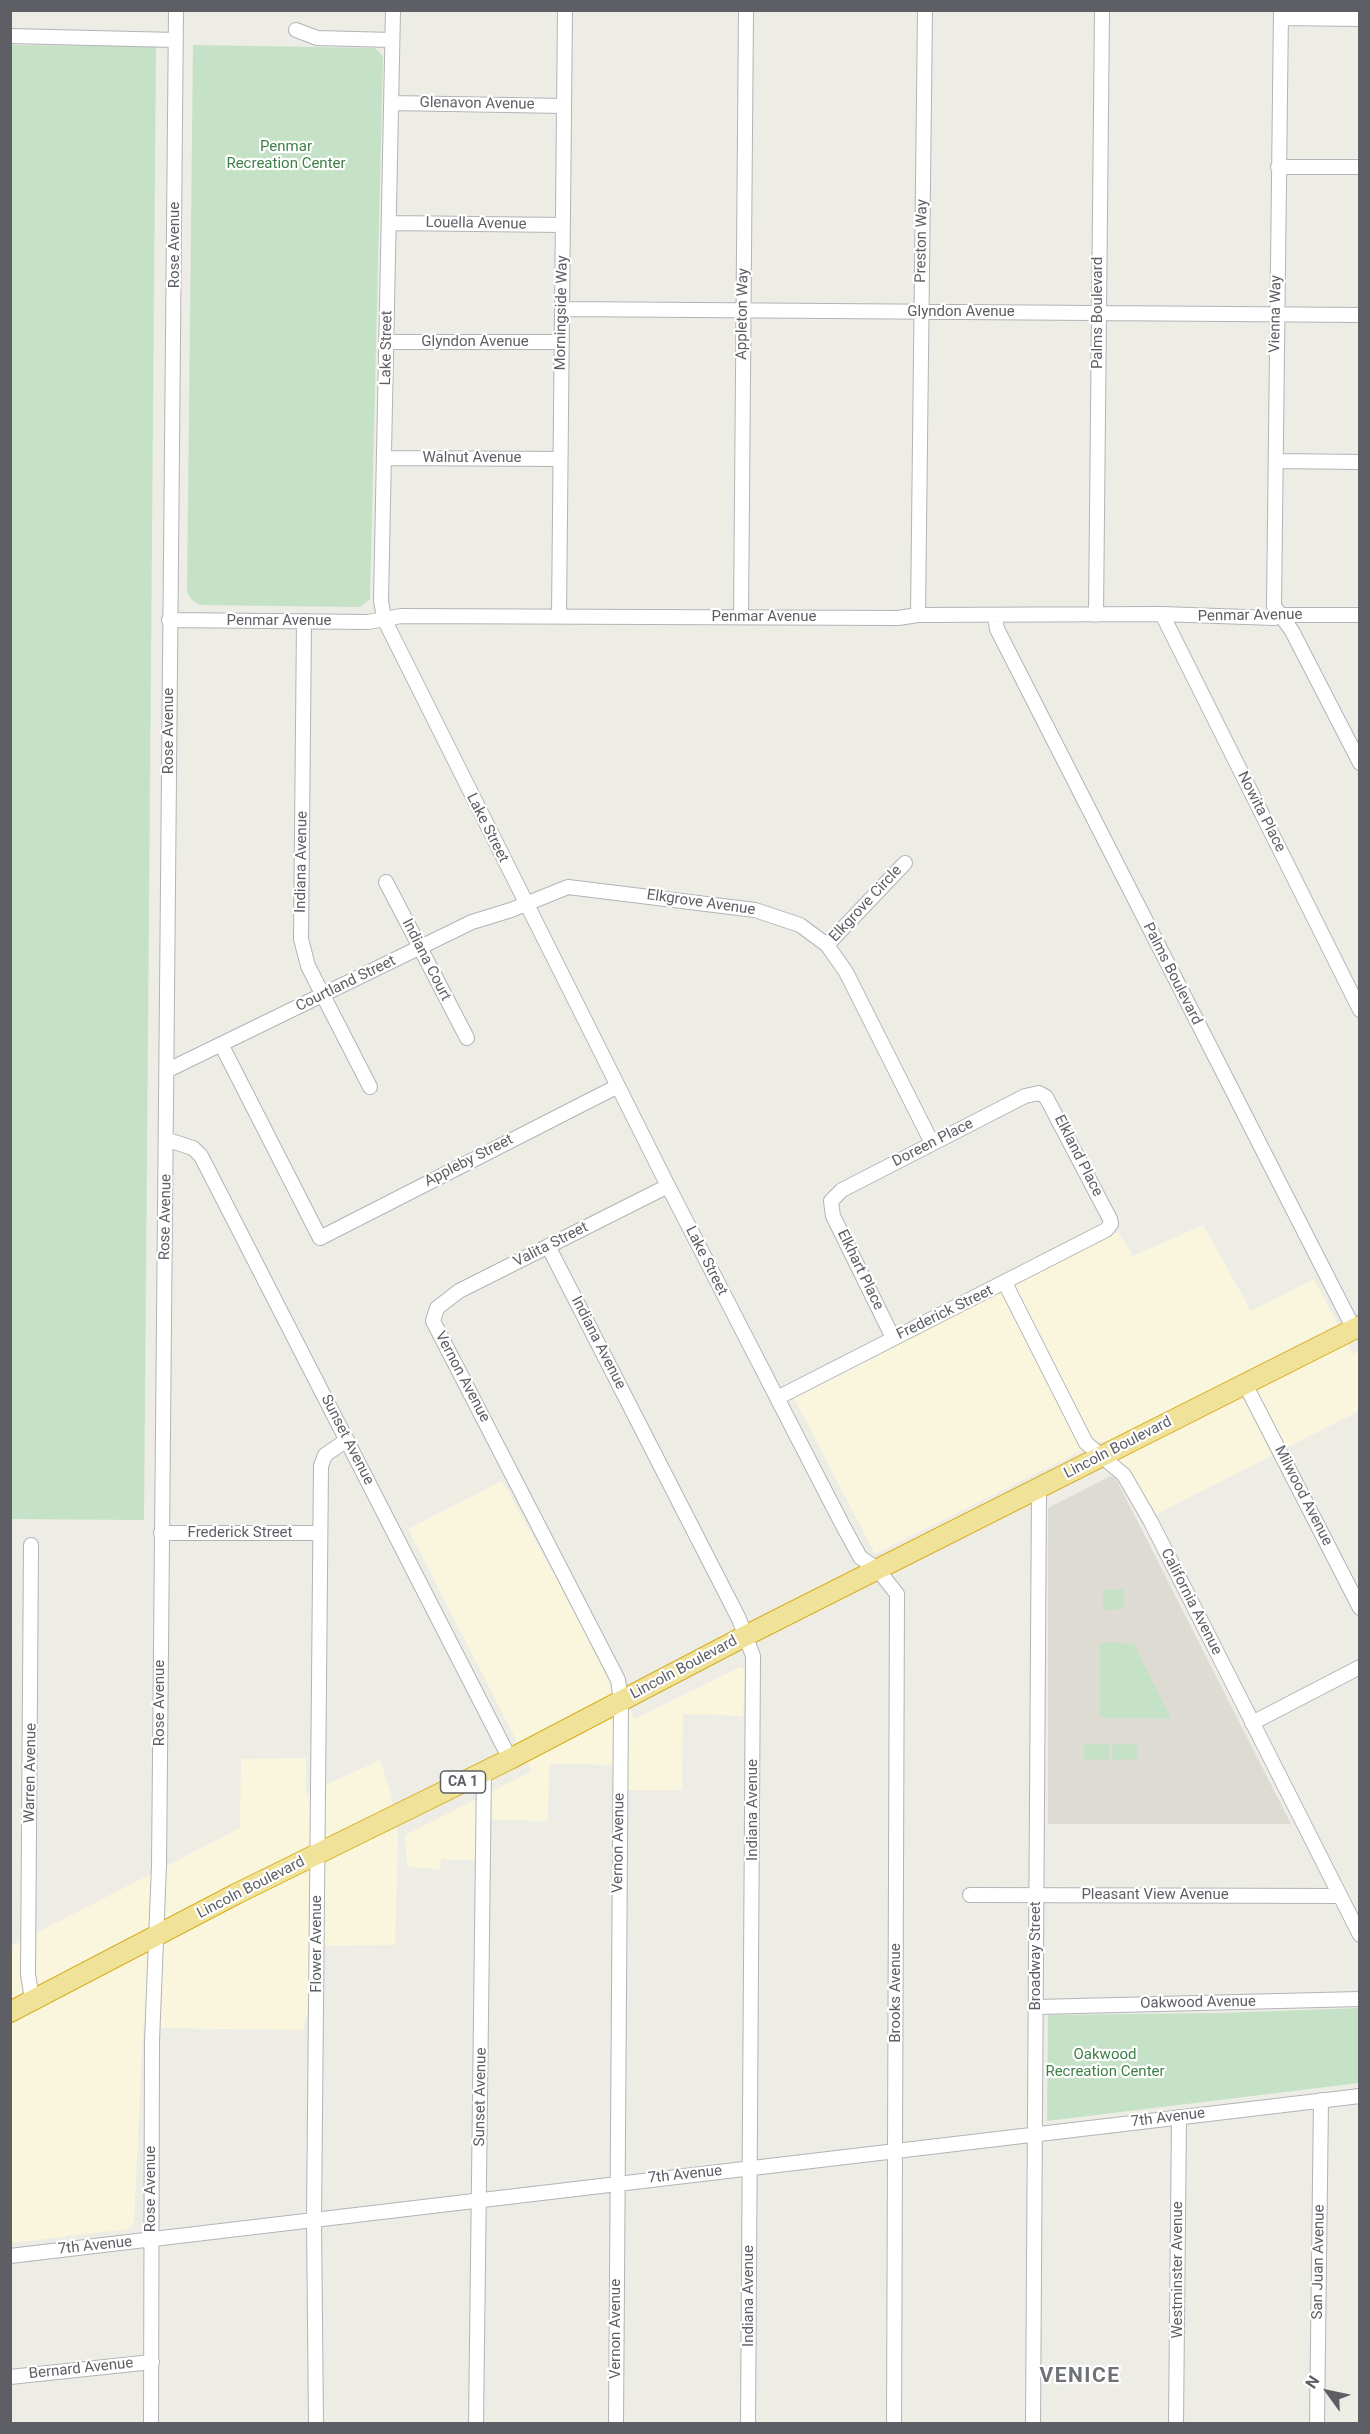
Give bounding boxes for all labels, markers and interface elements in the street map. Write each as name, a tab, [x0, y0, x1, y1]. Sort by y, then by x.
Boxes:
street label: Glenavon Avenue	[419, 94, 535, 114]
park label: Penmar Recreation Center	[226, 138, 346, 173]
street label: Preston Way	[912, 199, 932, 283]
street label: Rose Avenue	[166, 202, 184, 288]
street label: Louella Avenue	[425, 214, 527, 234]
street label: Morningside Way	[552, 255, 572, 371]
street label: Palms Boulevard	[1089, 257, 1107, 369]
street label: Appleton Way	[733, 268, 753, 360]
street label: Vienna Way	[1266, 275, 1286, 353]
street label: Glyndon Avenue	[907, 303, 1015, 321]
street label: Lake Street	[377, 310, 397, 386]
street label: Glyndon Avenue	[421, 333, 529, 351]
street label: Walnut Avenue	[422, 449, 522, 467]
street label: Penmar Avenue	[1197, 606, 1303, 626]
street label: Penmar Avenue	[712, 608, 816, 626]
street label: Penmar Avenue	[227, 612, 331, 630]
street label: Rose Avenue	[160, 688, 178, 774]
street label: Nowita Place	[1233, 769, 1289, 855]
street label: Lake Street	[462, 791, 512, 865]
street label: Indiana Avenue	[292, 811, 312, 913]
street label: Elkgrove Circle	[826, 862, 906, 946]
street label: Elkgrove Avenue	[646, 886, 756, 920]
street label: Indiana Court	[398, 916, 454, 1004]
street label: Palms Boulevard	[1139, 920, 1205, 1028]
street label: Courtland Street	[293, 952, 399, 1016]
street label: Elkland Place	[1050, 1112, 1106, 1200]
street label: Doreen Place	[890, 1115, 976, 1171]
street label: Appleby Street	[422, 1131, 516, 1191]
street label: Rose Avenue	[156, 1174, 176, 1260]
street label: Valita Street	[511, 1219, 591, 1271]
street label: Lake Street	[681, 1224, 731, 1298]
street label: Elkhart Place	[833, 1227, 887, 1313]
street label: Frederick Street	[894, 1282, 996, 1344]
street label: Indiana Avenue	[567, 1294, 629, 1392]
street label: Vernon Avenue	[431, 1329, 493, 1425]
street label: Sunset Avenue	[317, 1392, 377, 1488]
street label: Lincoln Boulevard	[1061, 1413, 1175, 1483]
street label: Milwood Avenue	[1270, 1443, 1336, 1549]
street label: Frederick Street	[188, 1524, 292, 1542]
street label: California Avenue	[1156, 1546, 1226, 1658]
street label: Lincoln Boulevard	[627, 1632, 741, 1704]
street label: Rose Avenue	[151, 1660, 169, 1746]
street label: Warren Avenue	[21, 1723, 41, 1823]
street label: Indiana Avenue	[744, 1759, 762, 1861]
road number: CA 1	[440, 1771, 486, 1793]
street label: Vernon Avenue	[609, 1793, 629, 1893]
street label: Lincoln Boulevard	[194, 1853, 308, 1923]
street label: Pleasant View Avenue	[1081, 1886, 1229, 1904]
street label: Flower Avenue	[308, 1895, 326, 1993]
street label: Broadway Street	[1027, 1901, 1045, 2011]
street label: Brooks Avenue	[887, 1943, 905, 2043]
street label: Oakwood Avenue	[1140, 1993, 1256, 2013]
park label: Oakwood Recreation Center	[1045, 2046, 1165, 2081]
street label: Sunset Avenue	[471, 2047, 491, 2147]
street label: 7th Avenue	[1130, 2105, 1206, 2131]
street label: Rose Avenue	[142, 2146, 160, 2232]
street label: 7th Avenue	[647, 2162, 723, 2188]
street label: Westminster Avenue	[1169, 2201, 1187, 2339]
street label: San Juan Avenue	[1309, 2204, 1329, 2320]
street label: 7th Avenue	[57, 2233, 133, 2259]
street label: Indiana Avenue	[740, 2245, 758, 2347]
street label: Vernon Avenue	[607, 2279, 625, 2379]
street label: Bernard Avenue	[28, 2355, 134, 2383]
north arrow	[1298, 2362, 1358, 2422]
district label: VENICE	[1039, 2364, 1121, 2390]
text: N	[1301, 2372, 1324, 2392]

